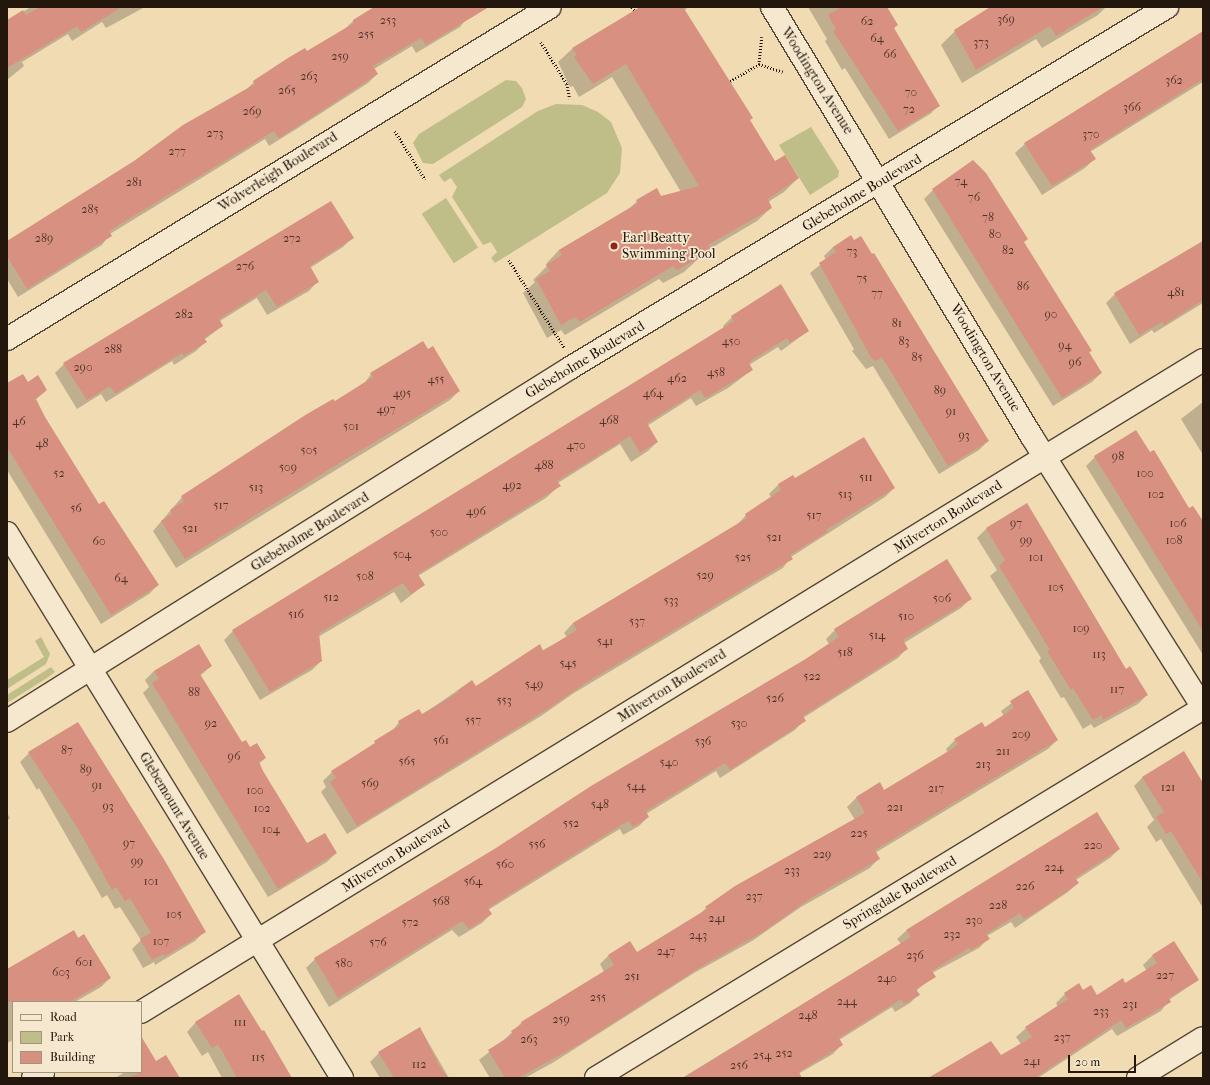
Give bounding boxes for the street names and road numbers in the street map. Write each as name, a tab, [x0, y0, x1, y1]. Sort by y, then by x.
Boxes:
street label: Woodington Avenue	[777, 24, 857, 138]
street label: Wolverleigh Boulevard	[215, 128, 341, 216]
street label: Glebeholme Boulevard	[799, 151, 925, 235]
street label: Woodington Avenue	[946, 301, 1024, 415]
street label: Glebeholme Boulevard	[522, 318, 648, 402]
street label: Milverton Boulevard	[891, 477, 1005, 557]
street label: Glebeholme Boulevard	[248, 489, 372, 575]
street label: Milverton Boulevard	[615, 646, 729, 726]
street label: Glebemount Avenue	[135, 749, 213, 863]
street label: Milverton Boulevard	[339, 816, 453, 896]
street label: Springdale Boulevard	[840, 852, 960, 934]

